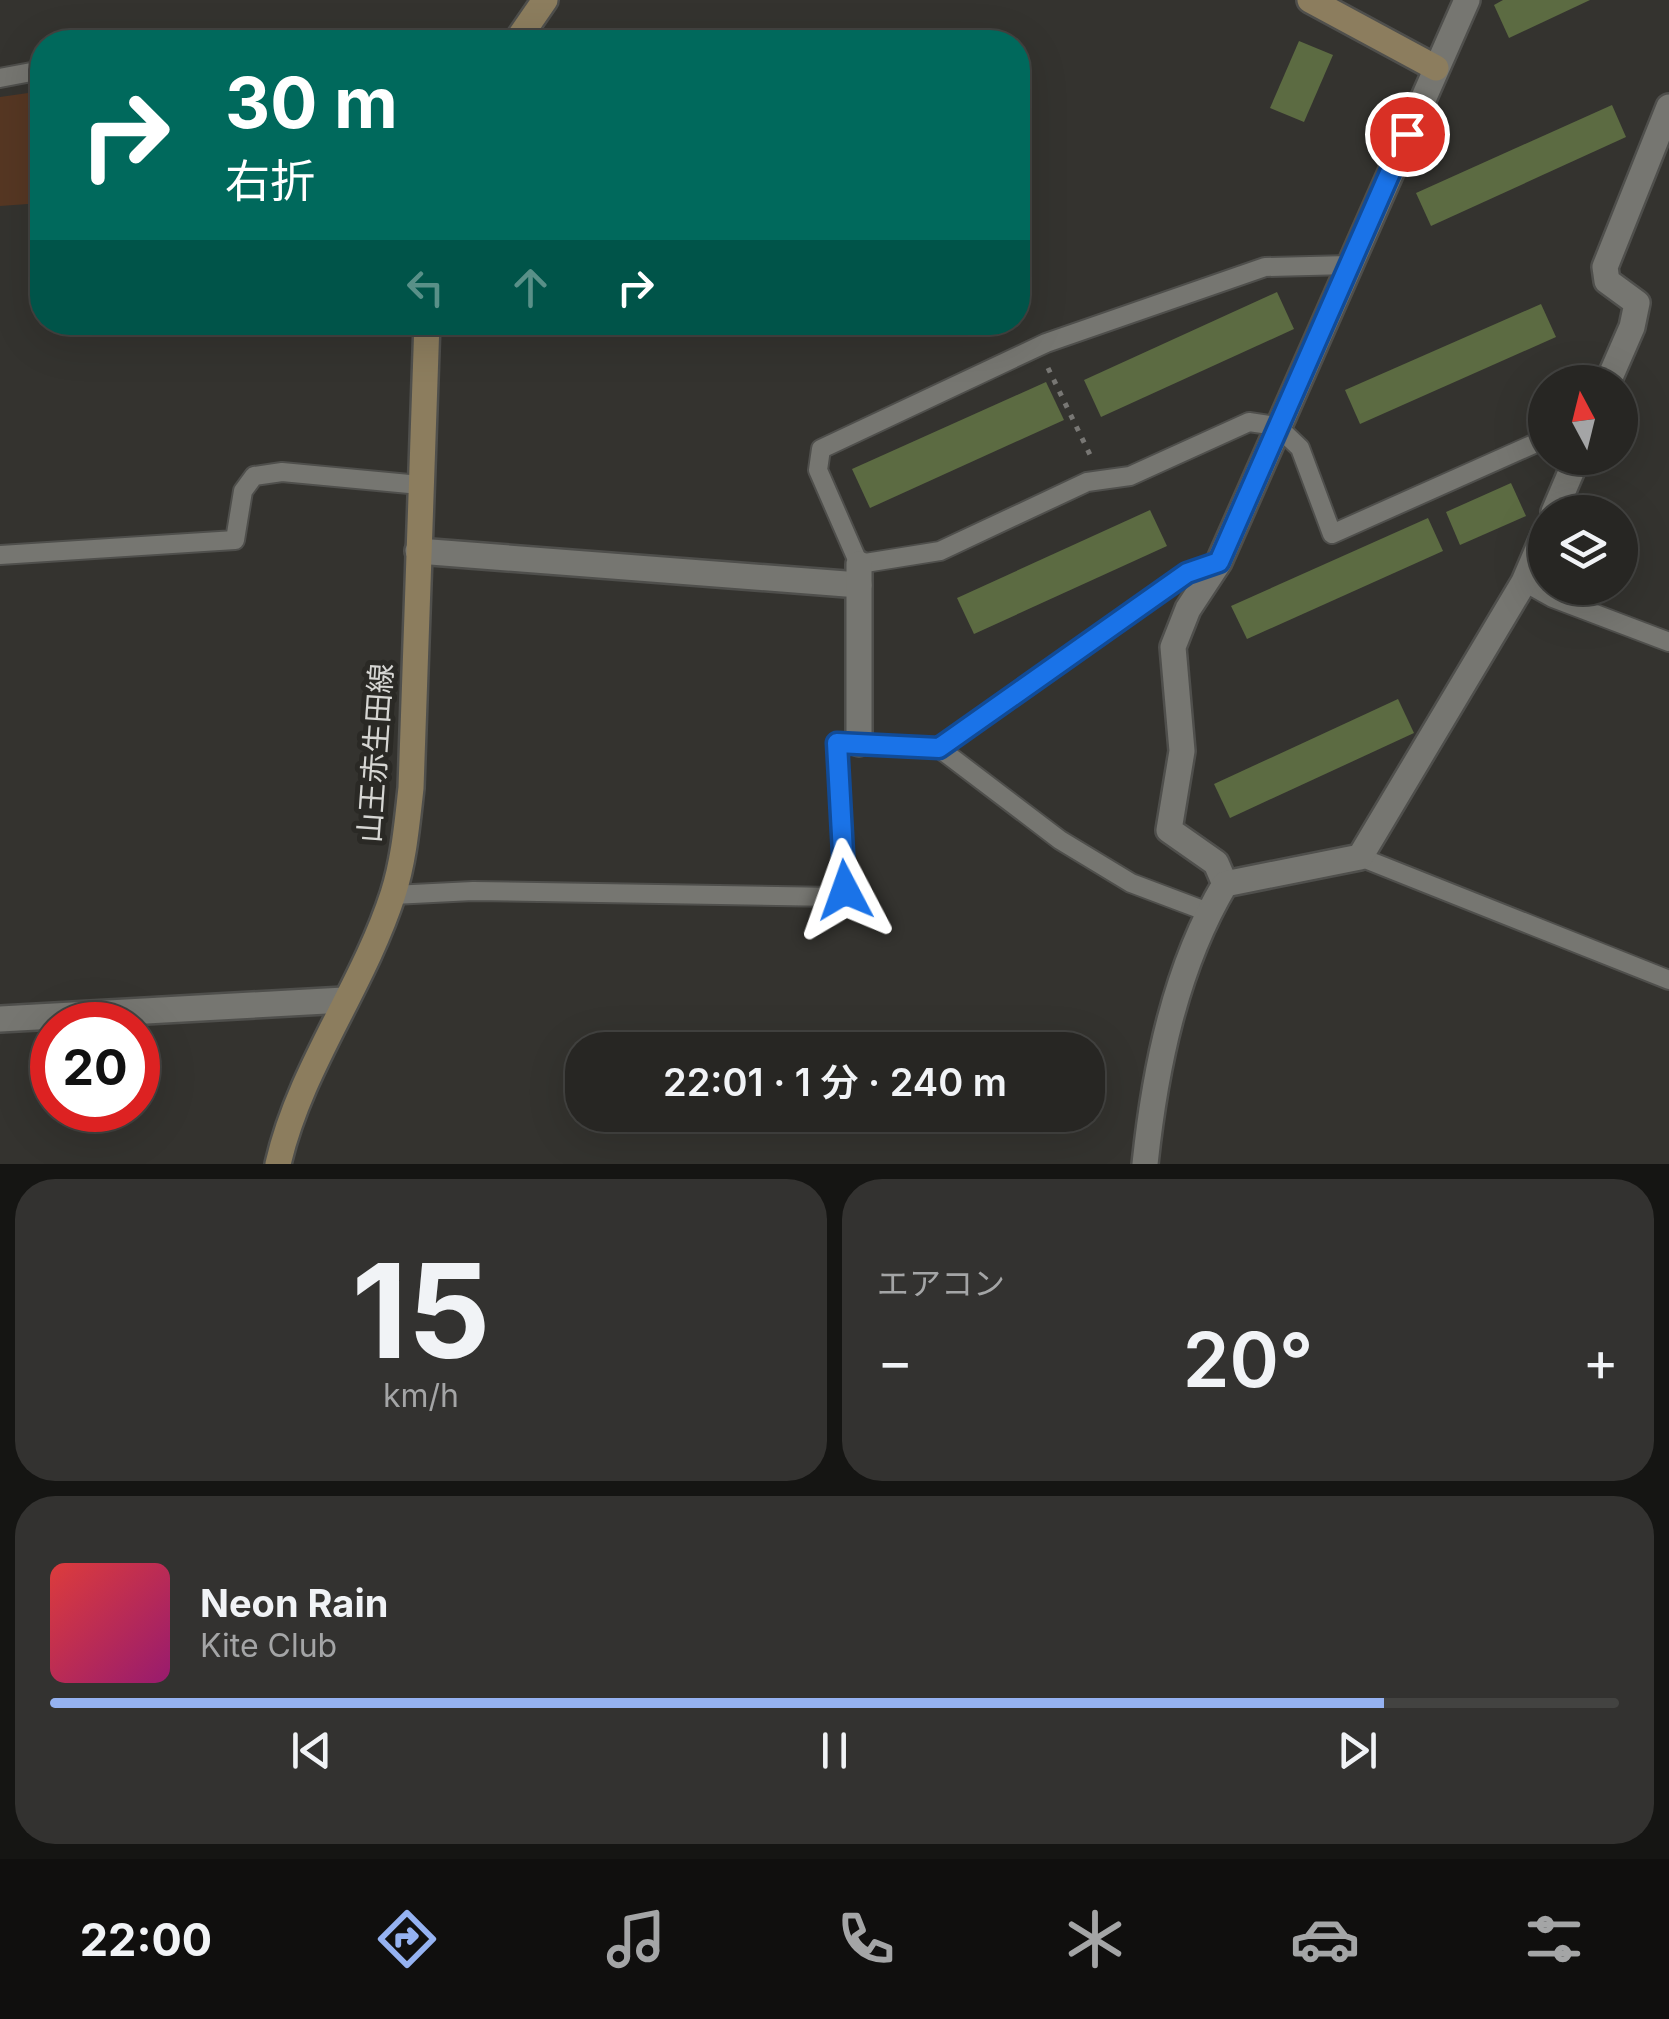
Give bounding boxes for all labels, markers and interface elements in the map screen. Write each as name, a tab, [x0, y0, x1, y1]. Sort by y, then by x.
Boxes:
text: 30 m	[225, 60, 398, 145]
icon: right	[60, 70, 190, 200]
pin	[1365, 92, 1450, 177]
icon: arrive	[1380, 107, 1435, 162]
text: 右折	[225, 153, 315, 208]
icon: left	[398, 260, 453, 315]
icon: ahead	[503, 260, 558, 315]
icon: right	[608, 260, 663, 315]
north arrow	[1528, 365, 1638, 475]
map controls	[1528, 365, 1638, 605]
button: layers	[1528, 495, 1638, 605]
street label: 山王赤生田線	[351, 662, 399, 844]
position arrow	[793, 838, 897, 942]
speed limit sign: 20	[30, 1002, 160, 1132]
text: 22:01 · 1 分 · 240 m	[663, 1059, 1007, 1105]
text: 15	[351, 1232, 491, 1389]
text: エアコン	[877, 1264, 1005, 1303]
text: 20°	[1183, 1314, 1313, 1405]
text: −	[877, 1328, 913, 1394]
text: +	[1583, 1328, 1619, 1394]
text: km/h	[383, 1376, 459, 1415]
text: Neon Rain	[200, 1580, 388, 1626]
text: Kite Club	[200, 1626, 337, 1665]
icon: previous	[284, 1723, 339, 1778]
icon: pause	[807, 1723, 862, 1778]
icon: next	[1330, 1723, 1385, 1778]
icon: directions	[372, 1904, 442, 1974]
icon: music	[601, 1904, 671, 1974]
icon: phone	[831, 1904, 901, 1974]
icon: climate	[1060, 1904, 1130, 1974]
icon: car	[1290, 1904, 1360, 1974]
icon: filters	[1519, 1904, 1589, 1974]
text: 22:00	[80, 1912, 212, 1967]

